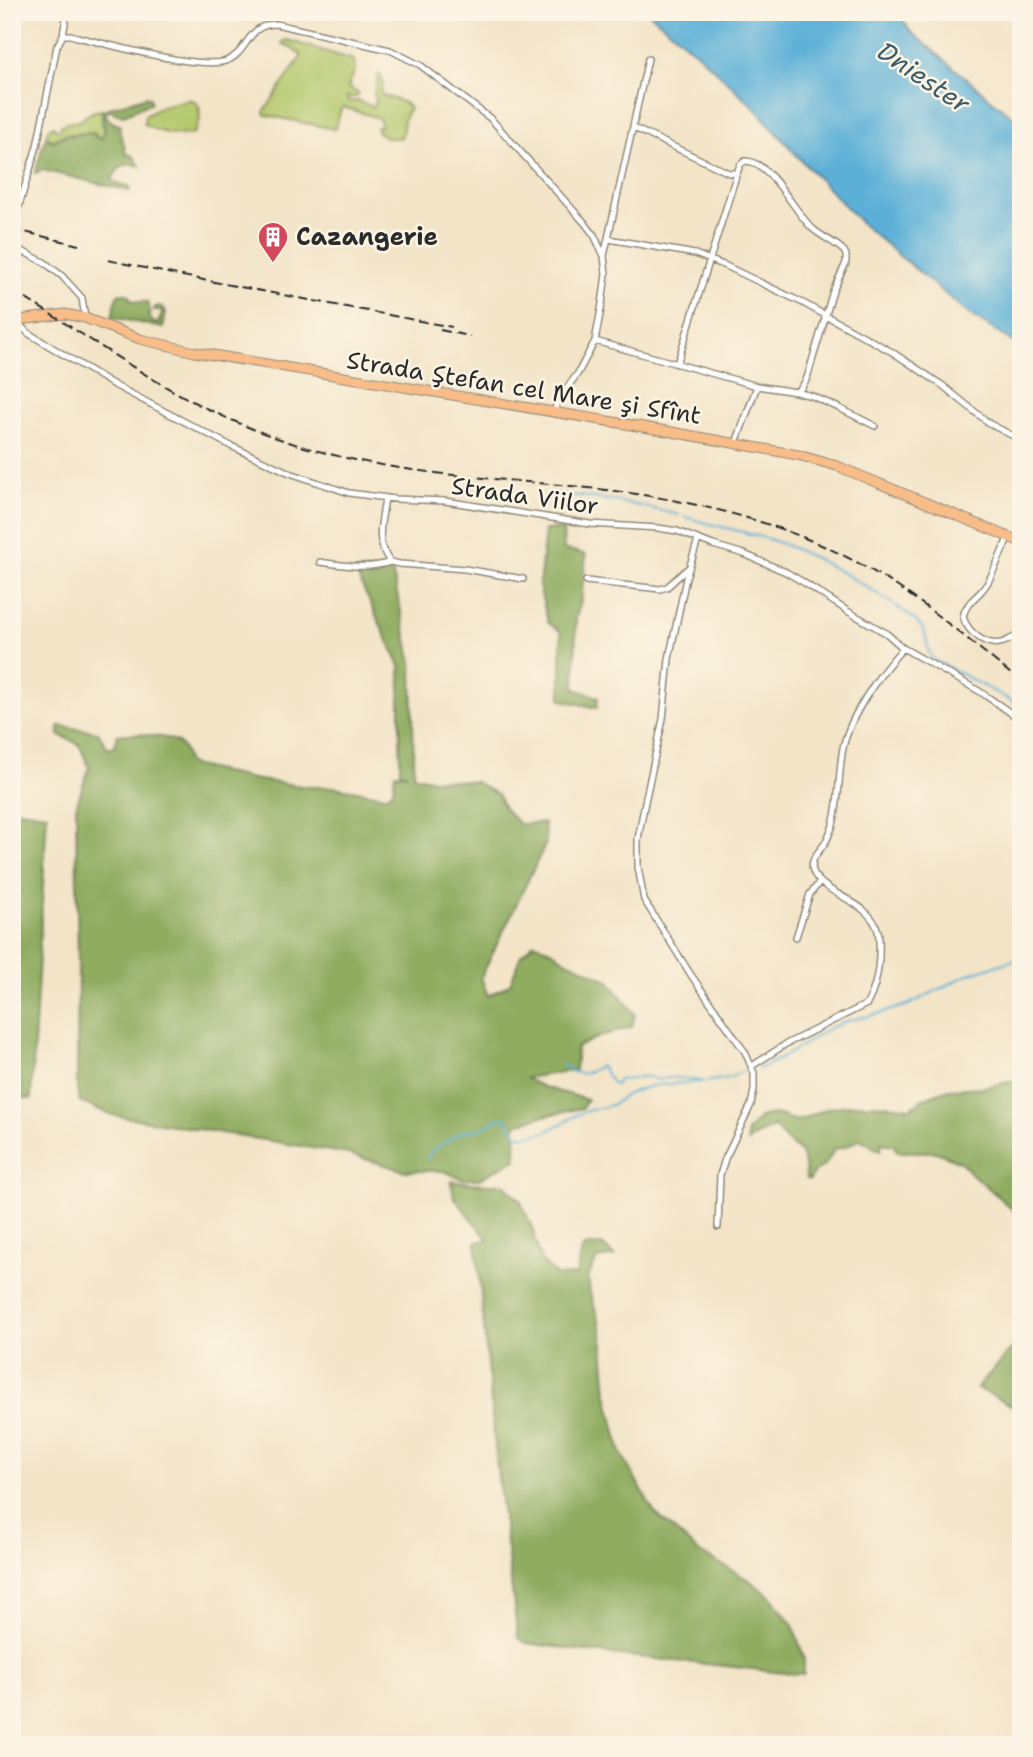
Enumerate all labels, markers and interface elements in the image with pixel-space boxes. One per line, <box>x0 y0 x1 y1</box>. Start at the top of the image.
water label: Dniester <box>871 33 978 121</box>
building icon: Cazangerie <box>256 220 290 264</box>
place label: Cazangerie <box>296 221 438 253</box>
street label: Strada Ştefan cel Mare şi Sfînt <box>345 344 703 432</box>
street label: Strada Viilor <box>449 470 601 522</box>

